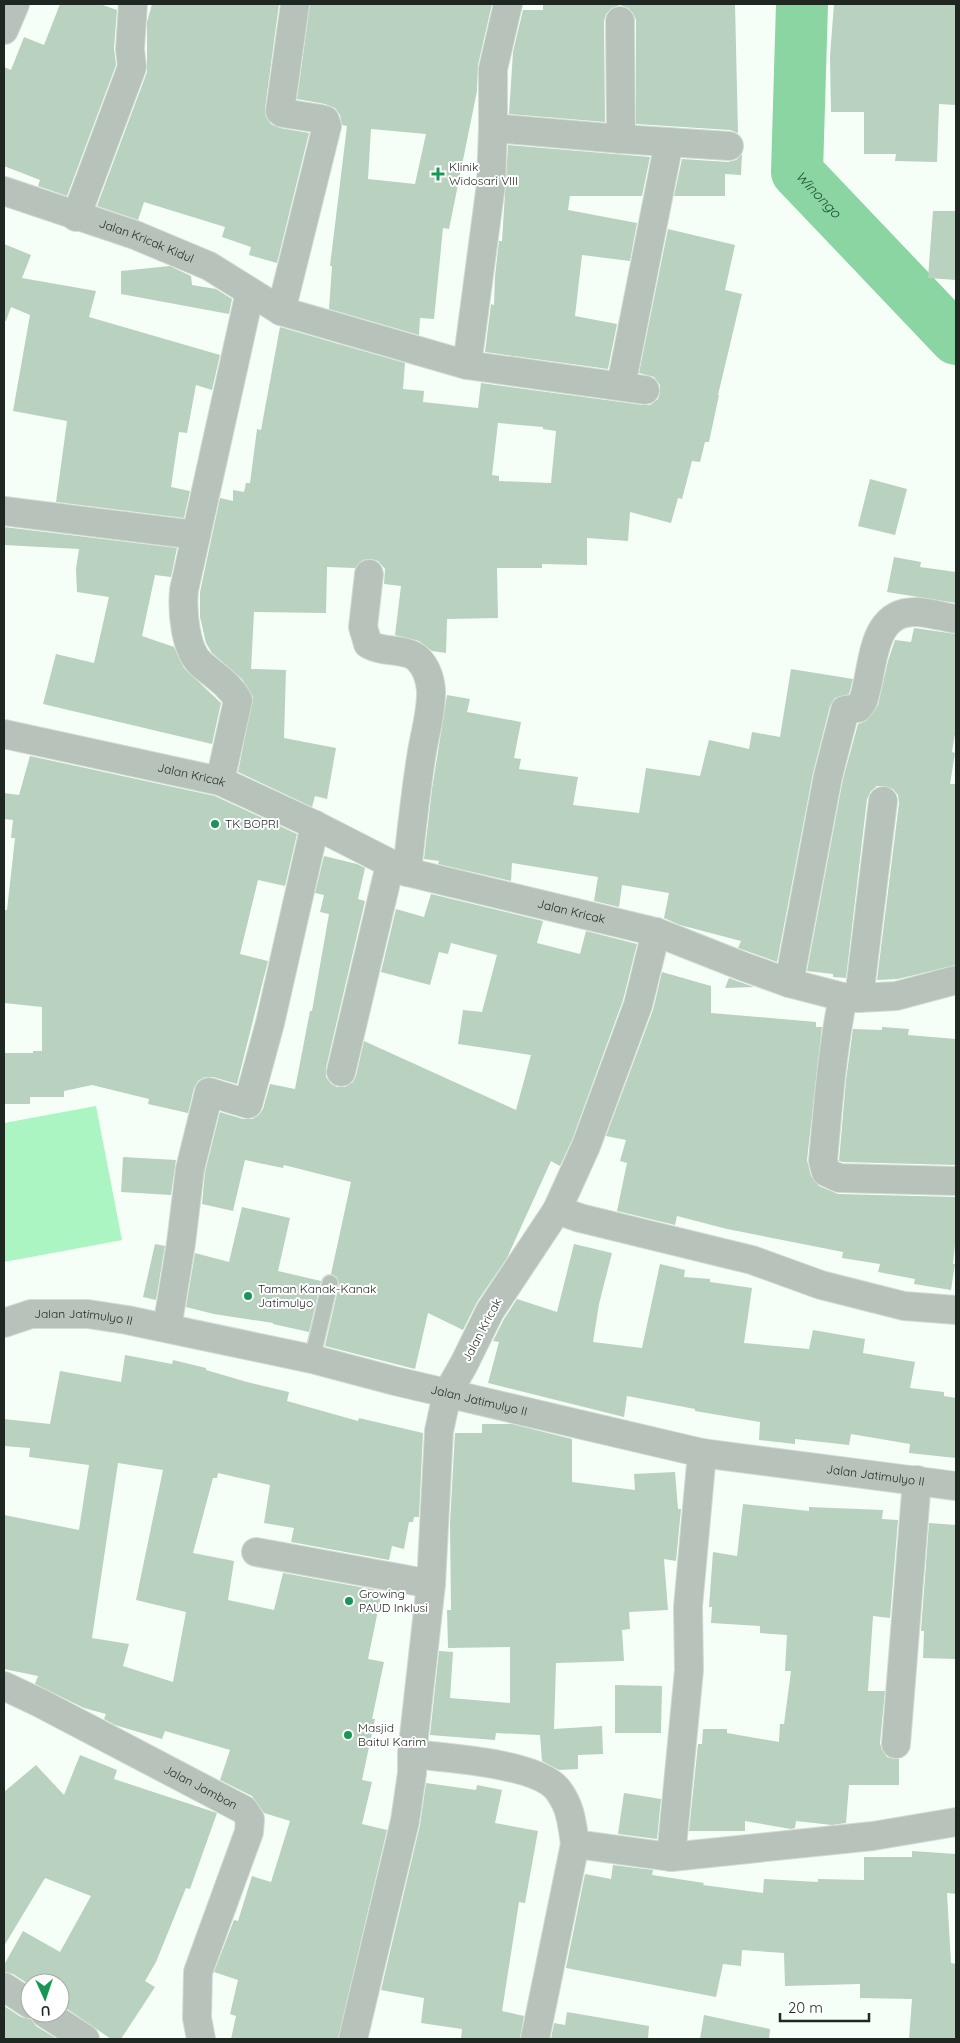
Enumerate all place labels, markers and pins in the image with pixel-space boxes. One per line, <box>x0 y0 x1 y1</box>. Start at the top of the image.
place label: Klinik Widosari VIII <box>449 159 518 188</box>
marker: Klinik Widosari VIII <box>431 167 445 181</box>
place label: TK BOPRI <box>225 816 279 831</box>
marker: TK BOPRI <box>209 818 221 830</box>
place label: Taman Kanak-Kanak Jatimulyo <box>258 1281 376 1310</box>
marker: Taman Kanak-Kanak Jatimulyo <box>242 1290 254 1302</box>
place label: Growing PAUD Inklusi <box>359 1586 428 1615</box>
marker: Growing PAUD Inklusi <box>343 1595 355 1607</box>
place label: Masjid Baitul Karim <box>358 1720 426 1749</box>
marker: Masjid Baitul Karim <box>342 1729 354 1741</box>

